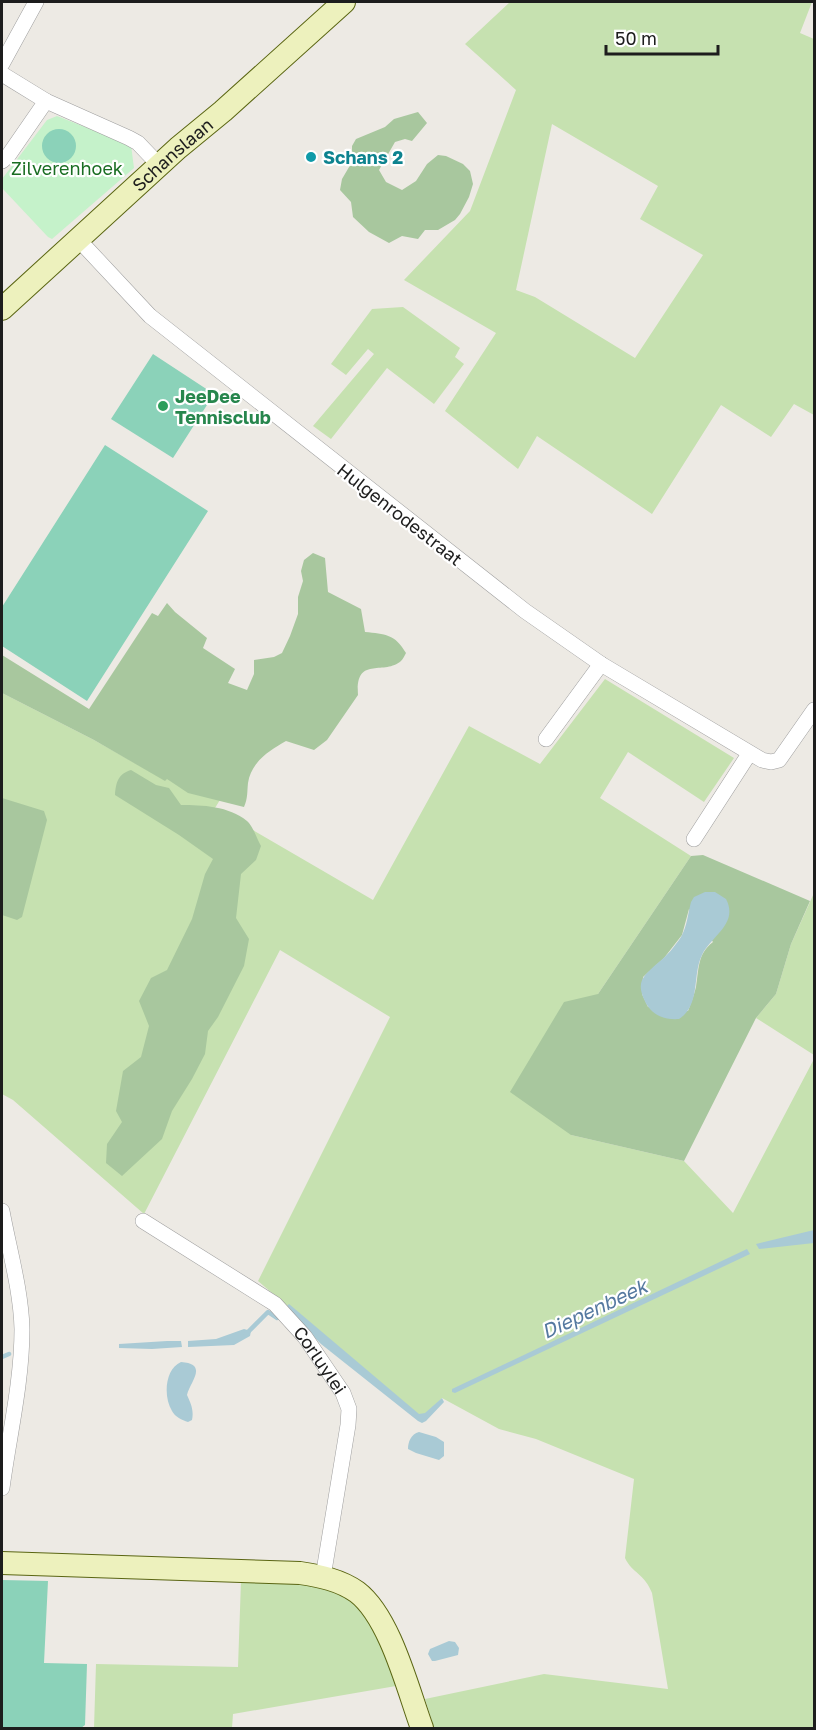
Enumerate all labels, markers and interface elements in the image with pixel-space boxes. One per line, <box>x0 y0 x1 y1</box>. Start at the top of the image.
scale bar <box>606 18 718 56</box>
text: 50 m <box>615 27 657 49</box>
street label: Schanslaan <box>127 113 217 196</box>
place label: Schans 2 <box>323 146 403 168</box>
marker: Schans 2 <box>304 150 318 164</box>
park label: Zilverenhoek <box>11 157 123 179</box>
place label: JeeDee Tennisclub <box>175 385 271 428</box>
marker: JeeDee Tennisclub <box>156 399 170 413</box>
street label: Hulgenrodestraat <box>333 458 467 570</box>
water label: Diepenbeek <box>537 1272 653 1343</box>
street label: Corluylei <box>289 1321 351 1398</box>

